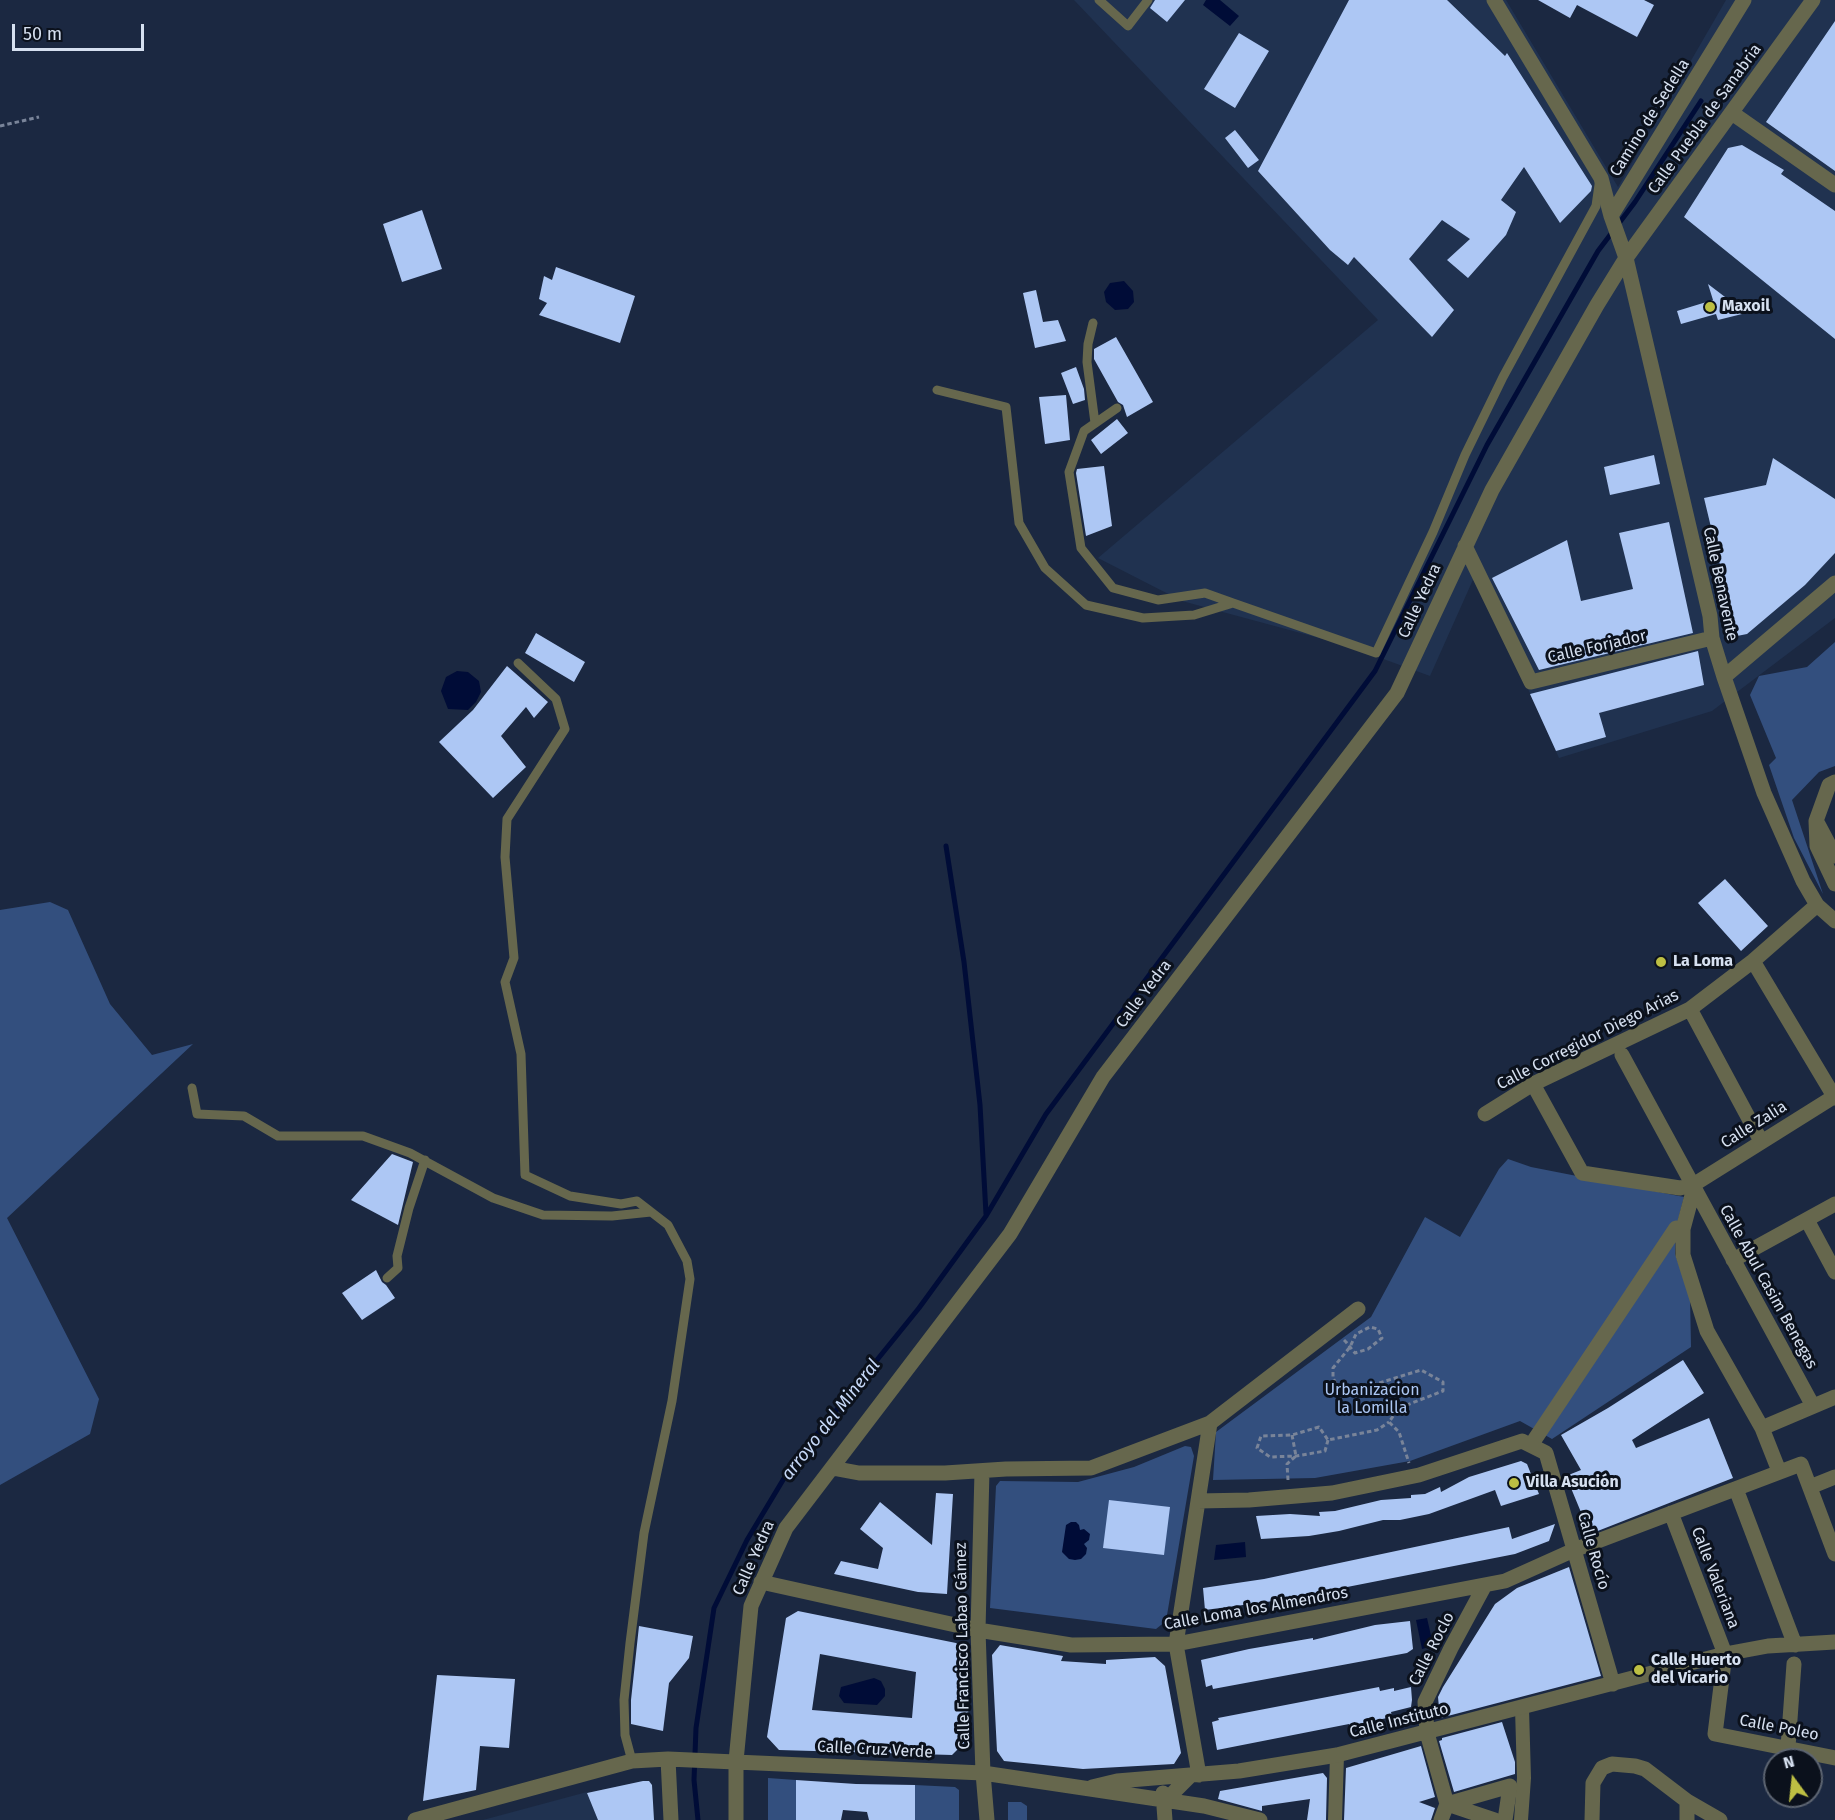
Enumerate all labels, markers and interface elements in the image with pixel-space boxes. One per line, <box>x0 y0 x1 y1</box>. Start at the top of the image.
scale bar <box>15 12 147 50</box>
text: 50 m <box>23 23 62 45</box>
street label: Calle Puebla de Sanabria <box>1644 40 1766 198</box>
street label: Camino de Sedella <box>1606 56 1694 180</box>
place label: Maxoil <box>1722 297 1770 317</box>
marker: Maxoil <box>1703 300 1717 314</box>
street label: Calle Benavente <box>1699 525 1741 643</box>
street label: Calle Yedra <box>1394 561 1446 641</box>
street label: Calle Forjador <box>1546 626 1648 668</box>
place label: La Loma <box>1673 952 1733 972</box>
marker: La Loma <box>1654 955 1668 969</box>
street label: Calle Yedra <box>1112 956 1176 1032</box>
street label: Calle Corregidor Diego Arias <box>1494 986 1682 1094</box>
street label: Calle Zalia <box>1717 1097 1791 1153</box>
street label: Calle Abul Casim Benegas <box>1715 1202 1821 1372</box>
water label: arroyo del Mineral <box>777 1355 885 1485</box>
park label: Urbanizacion la Lomilla <box>1324 1381 1420 1419</box>
place label: Villa Asución <box>1526 1473 1619 1493</box>
marker: Villa Asución <box>1507 1476 1521 1490</box>
street label: Calle Rocío <box>1573 1510 1613 1592</box>
street label: Calle Yedra <box>729 1518 779 1598</box>
street label: Calle Valeriana <box>1687 1525 1743 1631</box>
street label: Calle Francisco Labao Gámez <box>952 1542 974 1750</box>
street label: Calle Loma los Almendros <box>1162 1583 1350 1635</box>
street label: Calle Roclo <box>1405 1609 1459 1689</box>
place label: Calle Huerto del Vicario <box>1651 1651 1741 1689</box>
marker: Calle Huerto del Vicario <box>1632 1663 1646 1677</box>
street label: Calle Instituto <box>1347 1699 1451 1743</box>
street label: Calle Poleo <box>1738 1711 1820 1745</box>
street label: Calle Cruz Verde <box>816 1737 934 1763</box>
north arrow <box>1763 1748 1823 1808</box>
text: N <box>1781 1752 1796 1773</box>

